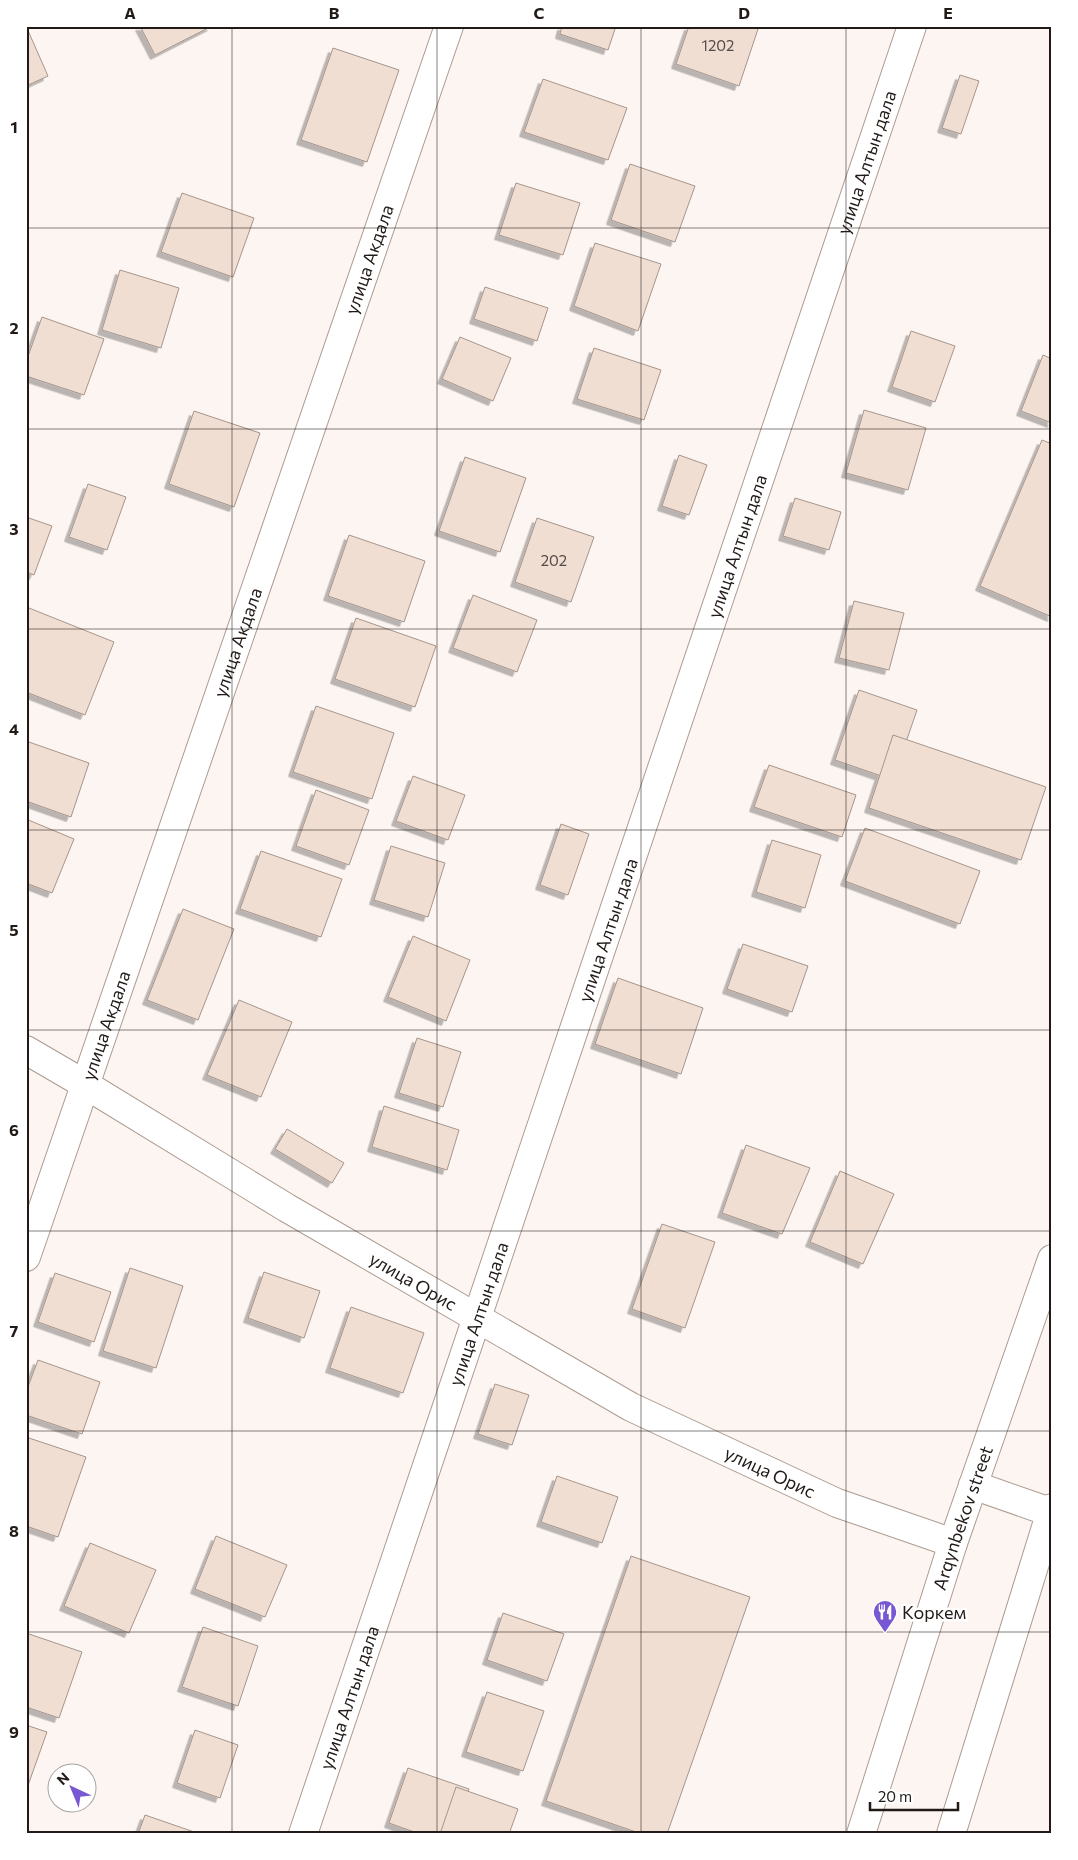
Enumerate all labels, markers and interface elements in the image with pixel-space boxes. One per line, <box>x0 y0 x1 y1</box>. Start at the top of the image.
text: A <box>124 3 136 22</box>
text: B <box>329 3 340 22</box>
text: C <box>534 3 545 22</box>
text: D <box>738 3 750 22</box>
text: E <box>943 3 953 22</box>
house number: 1202 <box>702 36 734 54</box>
street label: улица Алтын дала <box>832 87 901 237</box>
text: 1 <box>10 117 18 136</box>
street label: улица Акдала <box>340 202 398 317</box>
text: 2 <box>9 318 19 337</box>
street label: улица Алтын дала <box>702 471 771 621</box>
text: 3 <box>9 519 19 538</box>
house number: 202 <box>541 551 567 569</box>
street label: улица Акдала <box>208 585 266 700</box>
text: 4 <box>9 719 19 738</box>
street label: улица Алтын дала <box>573 855 642 1005</box>
text: 5 <box>9 920 19 939</box>
street label: улица Акдала <box>77 968 135 1083</box>
text: 6 <box>9 1120 19 1139</box>
street label: улица Алтын дала <box>444 1239 513 1389</box>
street label: улица Орис <box>366 1247 461 1315</box>
text: 7 <box>10 1321 19 1340</box>
street label: улица Орис <box>721 1441 819 1502</box>
street label: Arqynbekov street <box>928 1443 997 1593</box>
text: 8 <box>9 1521 19 1540</box>
restaurant icon: Коркем <box>872 1599 898 1633</box>
place label: Коркем <box>902 1601 966 1623</box>
street label: улица Алтын дала <box>315 1623 383 1772</box>
text: 9 <box>9 1722 19 1741</box>
north arrow <box>48 1762 98 1812</box>
text: N <box>53 1769 72 1788</box>
scale bar <box>870 1780 958 1812</box>
text: 20 m <box>878 1787 912 1805</box>

